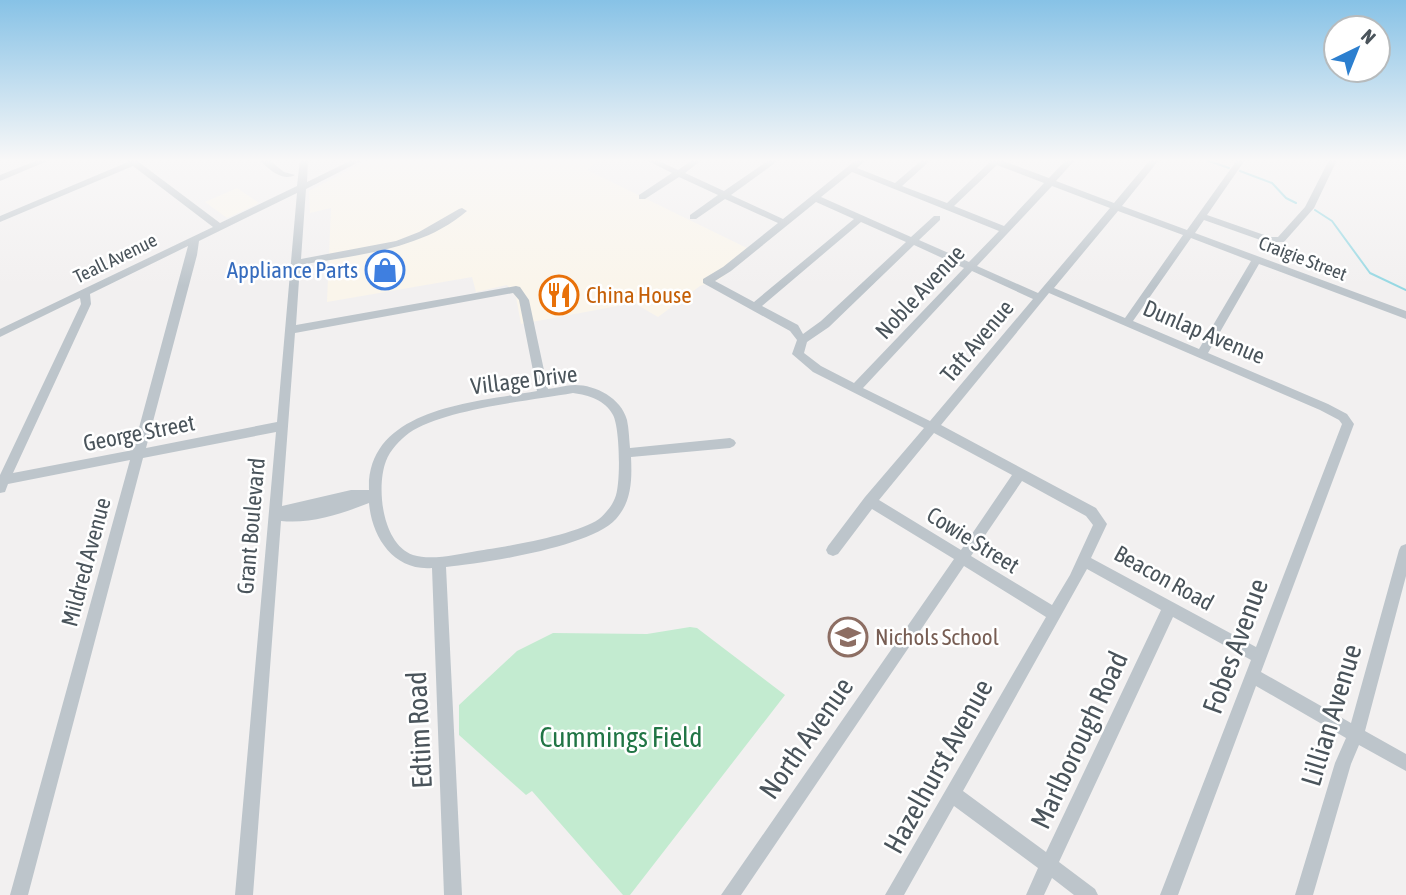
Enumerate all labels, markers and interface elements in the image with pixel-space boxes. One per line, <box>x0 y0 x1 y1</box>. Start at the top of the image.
north arrow <box>1322 14 1392 84</box>
text: N <box>1357 25 1380 48</box>
street label: Teall Avenue <box>70 228 160 288</box>
street label: Craigie Street <box>1256 231 1350 285</box>
street label: Noble Avenue <box>870 240 970 344</box>
shop icon: Appliance Parts <box>364 249 406 291</box>
place label: Appliance Parts <box>227 257 358 283</box>
restaurant icon: China House <box>538 274 580 316</box>
place label: China House <box>586 282 692 308</box>
street label: Taft Avenue <box>935 295 1019 387</box>
street label: Dunlap Avenue <box>1139 295 1269 369</box>
street label: Village Drive <box>469 361 579 399</box>
street label: George Street <box>81 409 197 457</box>
street label: Grant Boulevard <box>232 457 270 595</box>
street label: Mildred Avenue <box>56 495 116 629</box>
street label: Cowie Street <box>922 501 1024 579</box>
street label: Beacon Road <box>1110 540 1218 616</box>
street label: Fobes Avenue <box>1196 574 1274 718</box>
school or university icon: Nichols School <box>827 616 869 658</box>
place label: Nichols School <box>875 624 999 650</box>
street label: Lillian Avenue <box>1294 640 1368 790</box>
street label: Marlborough Road <box>1024 646 1134 834</box>
street label: Edtim Road <box>400 671 438 789</box>
street label: North Avenue <box>753 671 859 805</box>
street label: Hazelhurst Avenue <box>877 673 999 859</box>
park label: Cummings Field <box>539 721 703 753</box>

